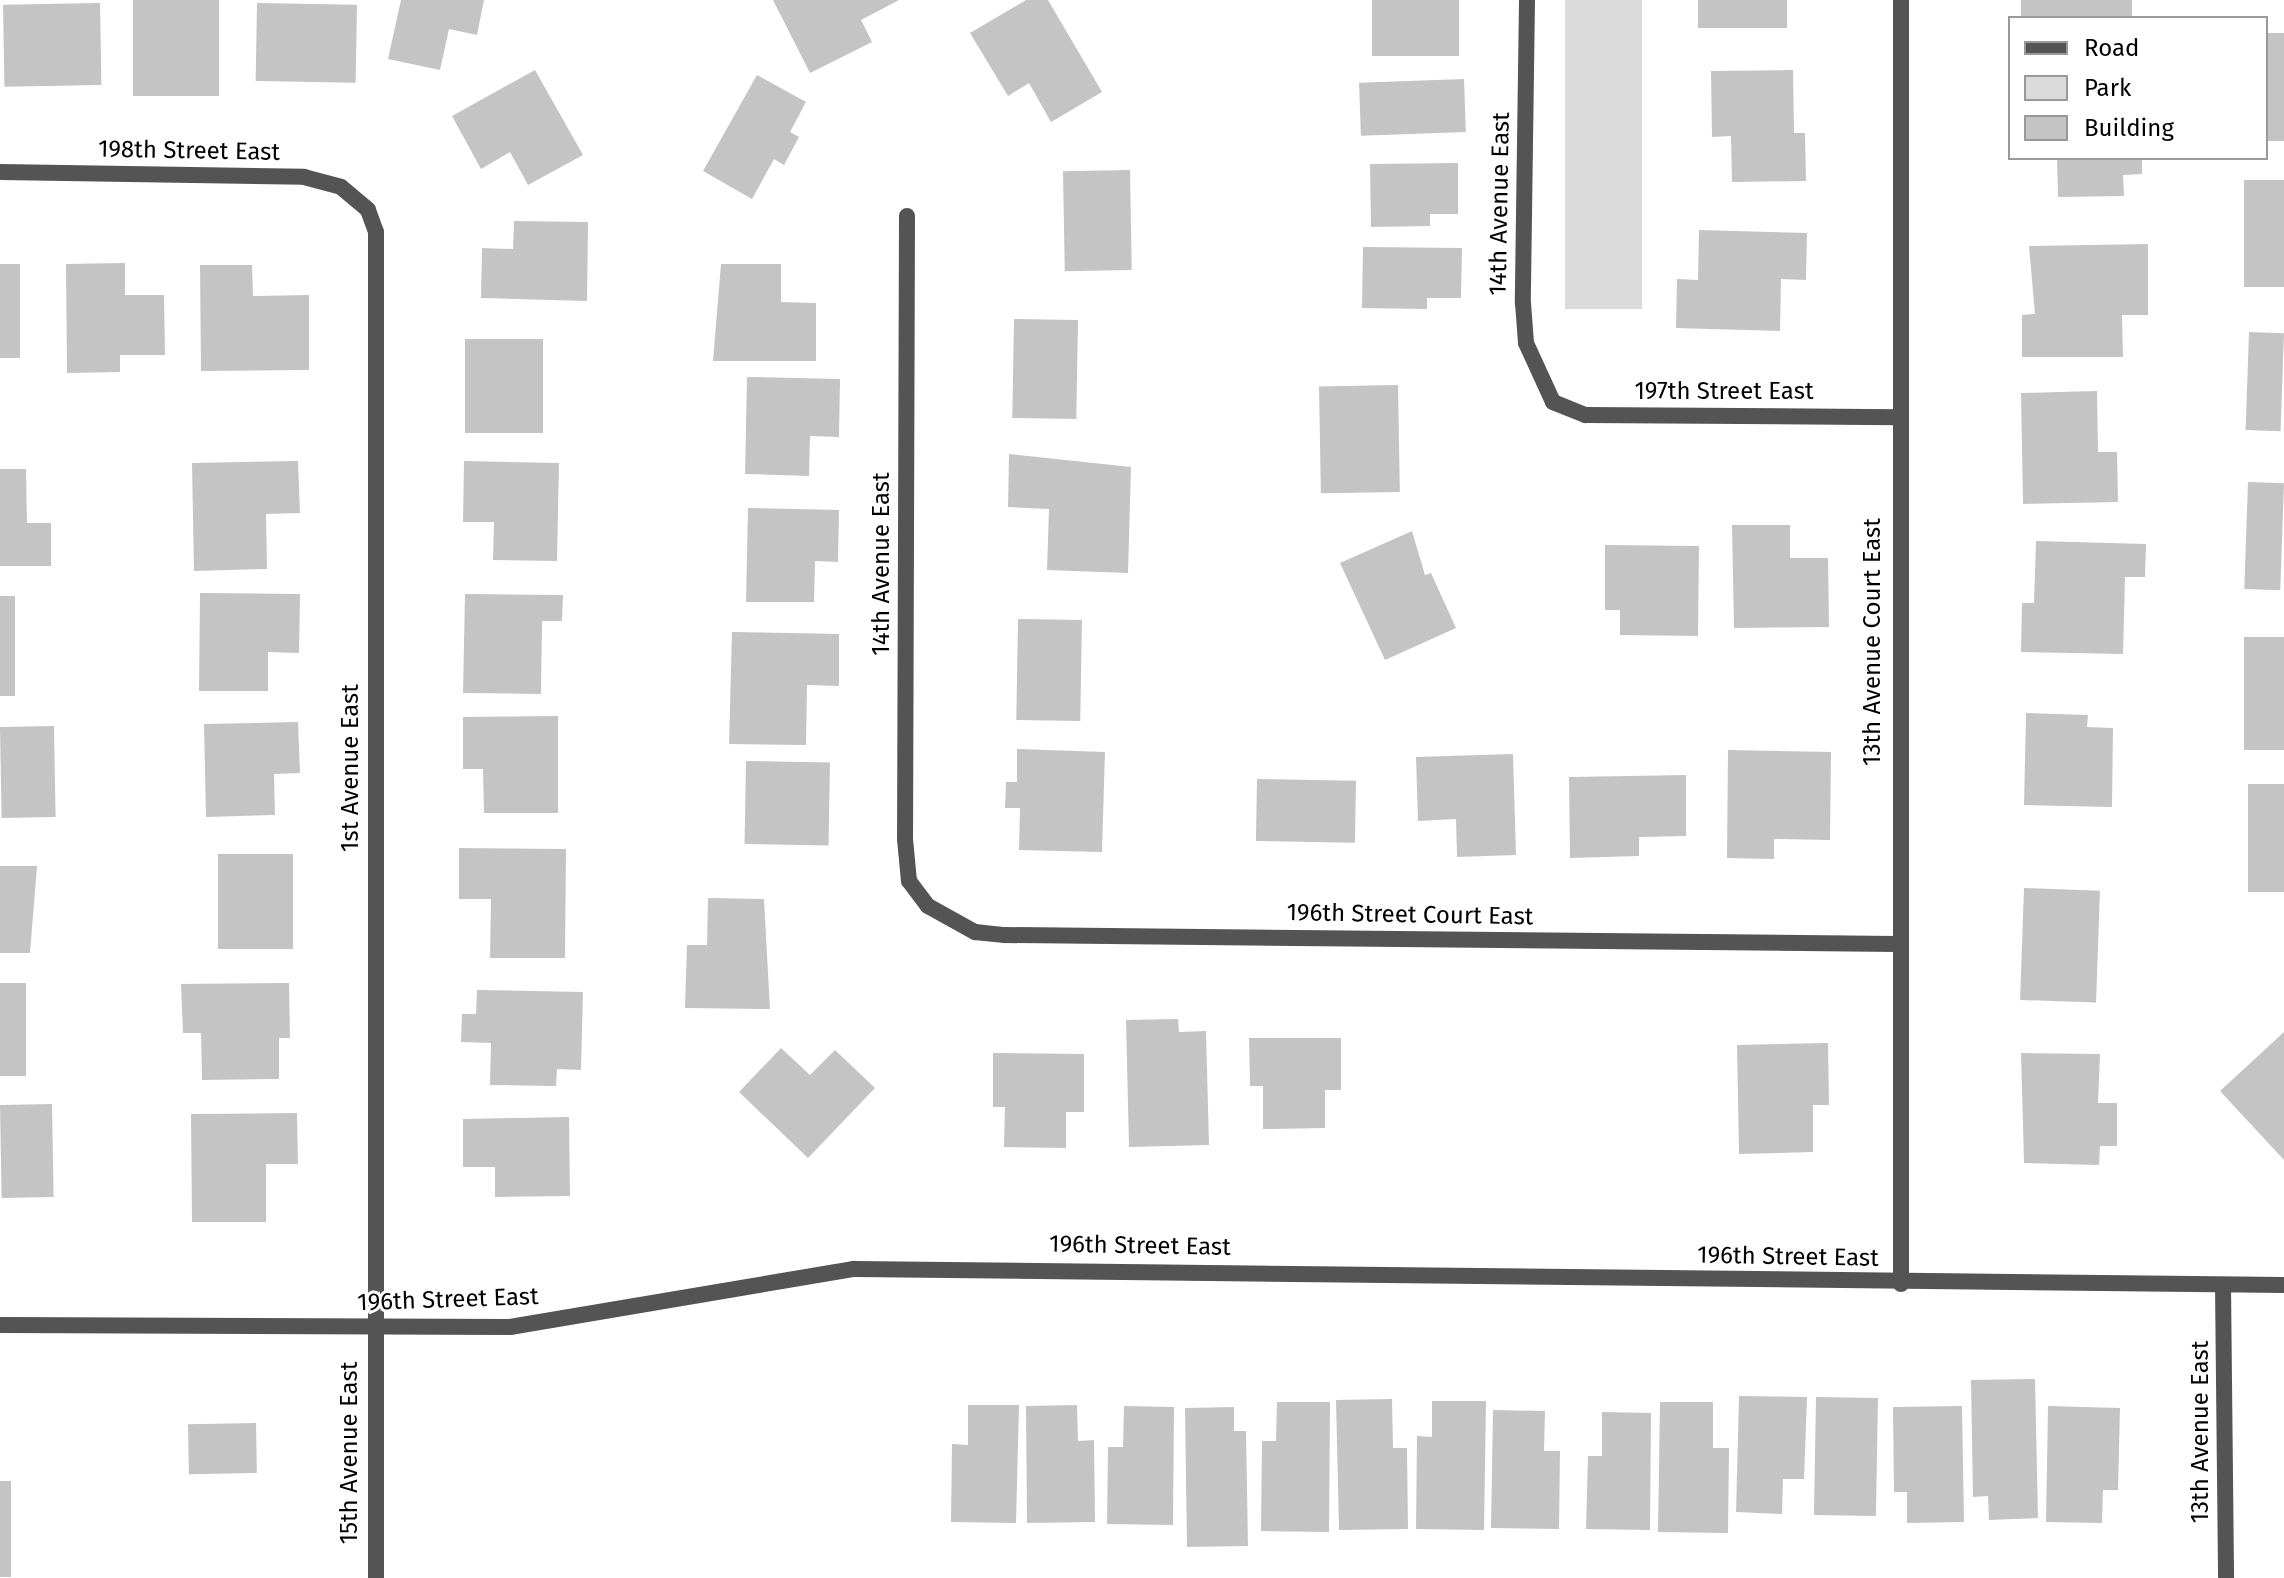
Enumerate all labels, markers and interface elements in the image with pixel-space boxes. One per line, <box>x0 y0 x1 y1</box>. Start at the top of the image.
legend <box>2008 16 2268 160</box>
text: Road <box>2084 34 2139 62</box>
text: Park <box>2084 74 2131 102</box>
street label: 14th Avenue East <box>1484 112 1516 296</box>
text: Building <box>2084 114 2174 142</box>
street label: 198th Street East <box>98 135 280 167</box>
street label: 197th Street East <box>1634 378 1814 406</box>
street label: 14th Avenue East <box>868 472 896 656</box>
street label: 13th Avenue Court East <box>1859 518 1887 766</box>
street label: 1st Avenue East <box>337 684 365 852</box>
street label: 196th Street Court East <box>1286 898 1534 932</box>
street label: 196th Street East <box>1049 1230 1231 1262</box>
street label: 196th Street East <box>1697 1241 1879 1273</box>
street label: 196th Street East <box>357 1282 539 1318</box>
street label: 13th Avenue East <box>2187 1341 2215 1523</box>
street label: 15th Avenue East <box>336 1362 364 1544</box>

